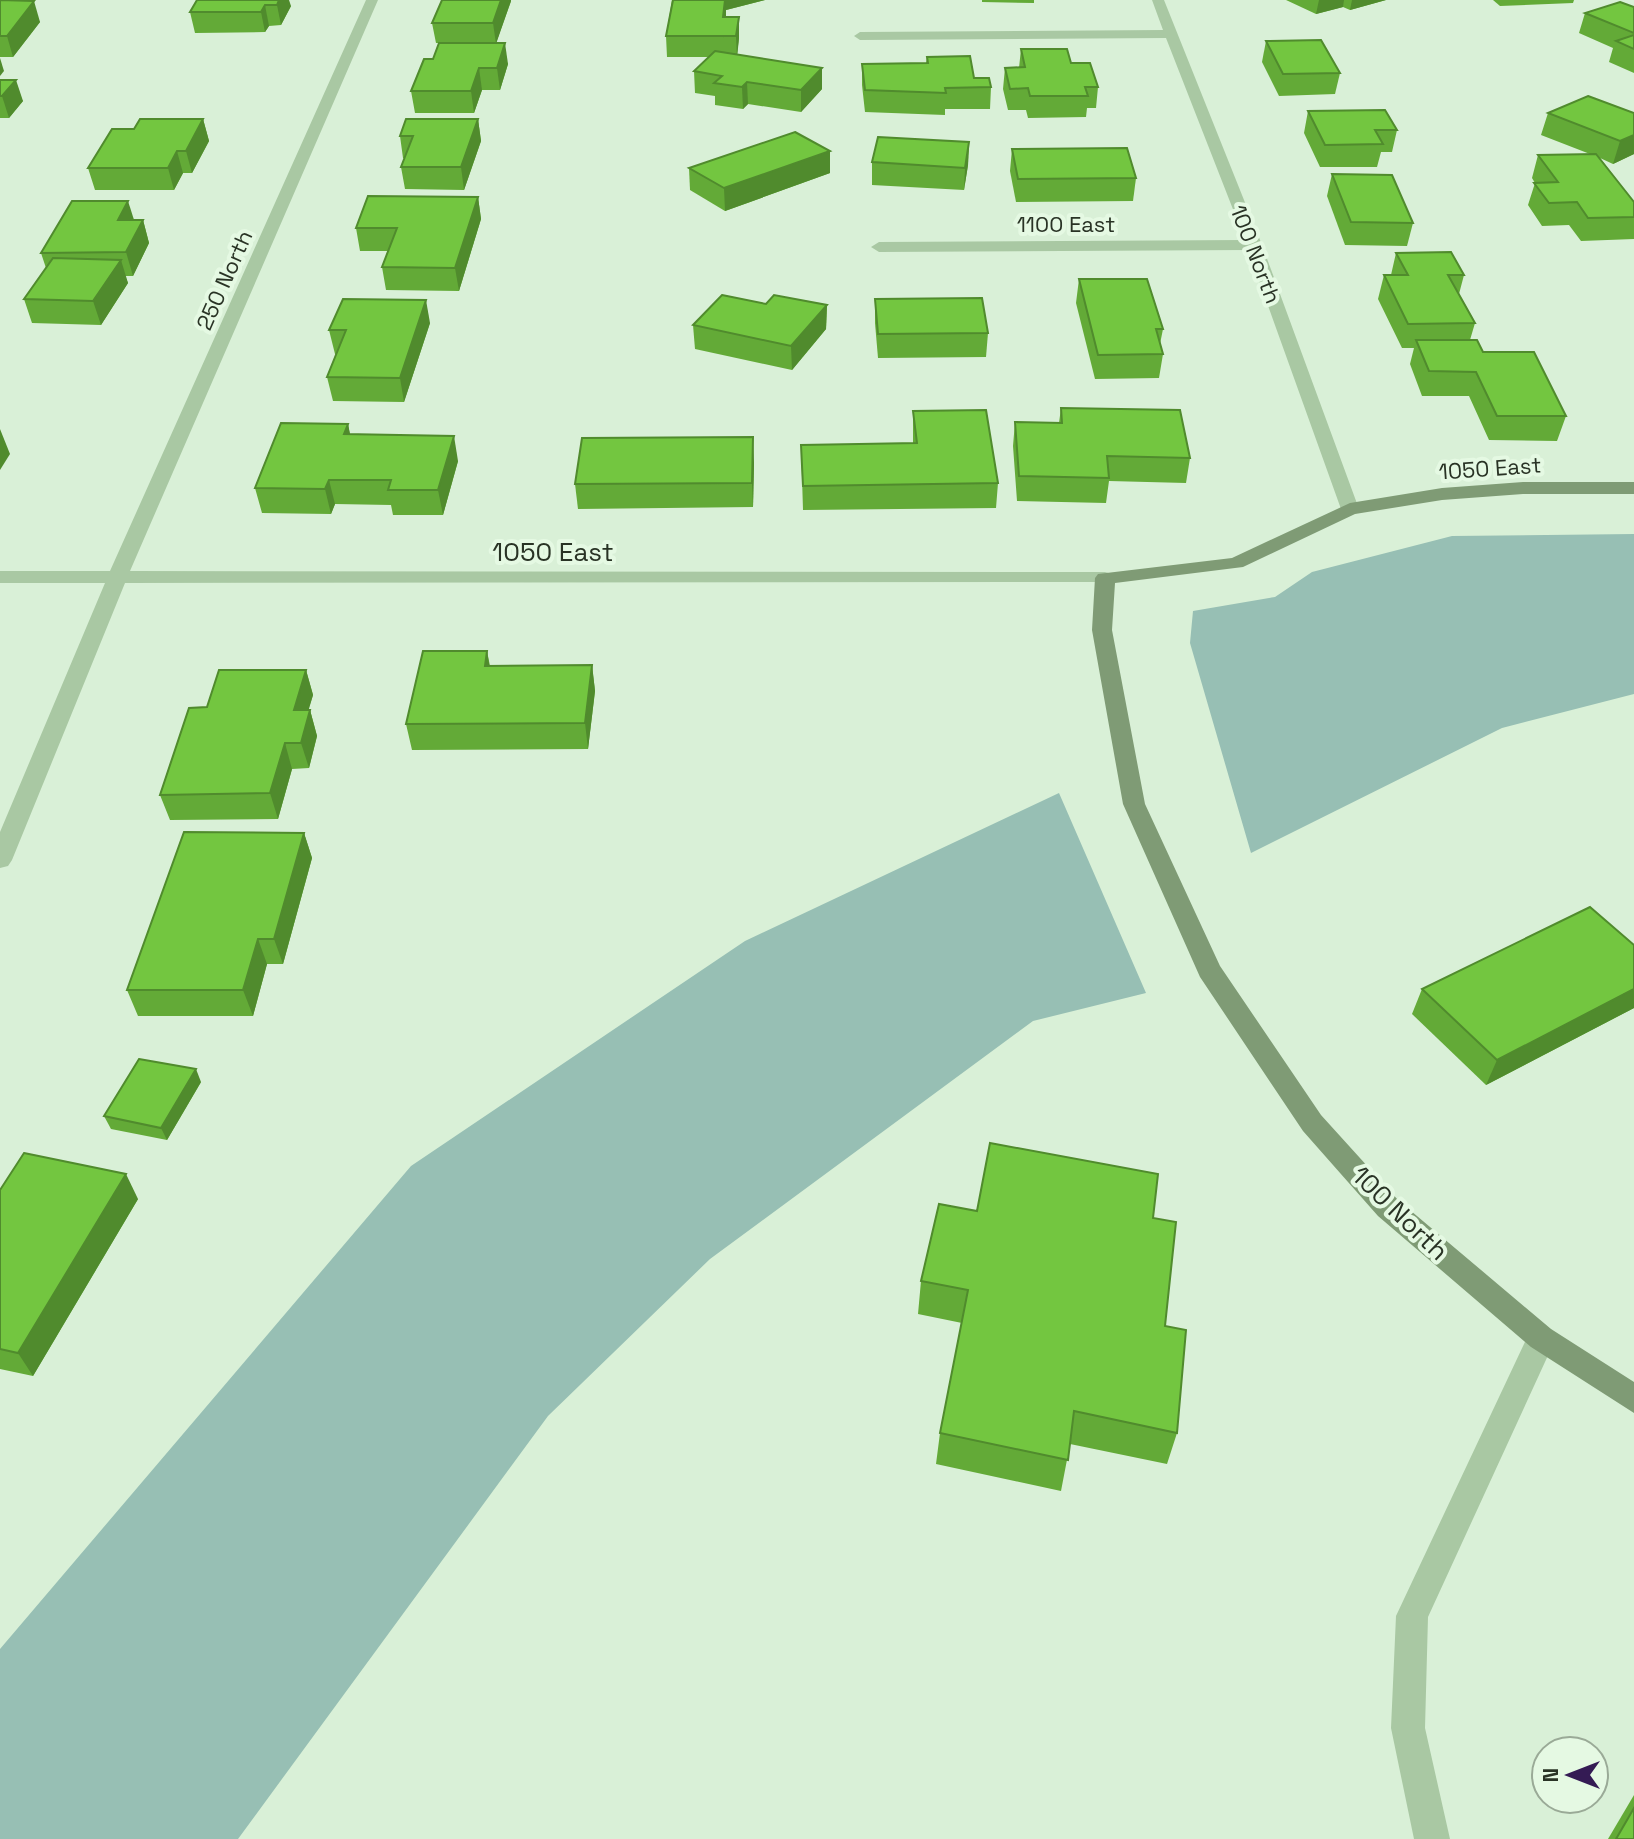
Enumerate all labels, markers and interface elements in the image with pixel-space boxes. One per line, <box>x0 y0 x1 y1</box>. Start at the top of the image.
street label: 100 North <box>1224 201 1288 307</box>
street label: 1100 East <box>1017 210 1115 238</box>
street label: 250 North <box>190 226 258 334</box>
street label: 1050 East <box>1438 450 1542 486</box>
street label: 1050 East <box>492 535 614 569</box>
street label: 100 North <box>1344 1158 1456 1268</box>
north arrow <box>1530 1735 1610 1815</box>
text: N <box>1536 1768 1564 1782</box>

